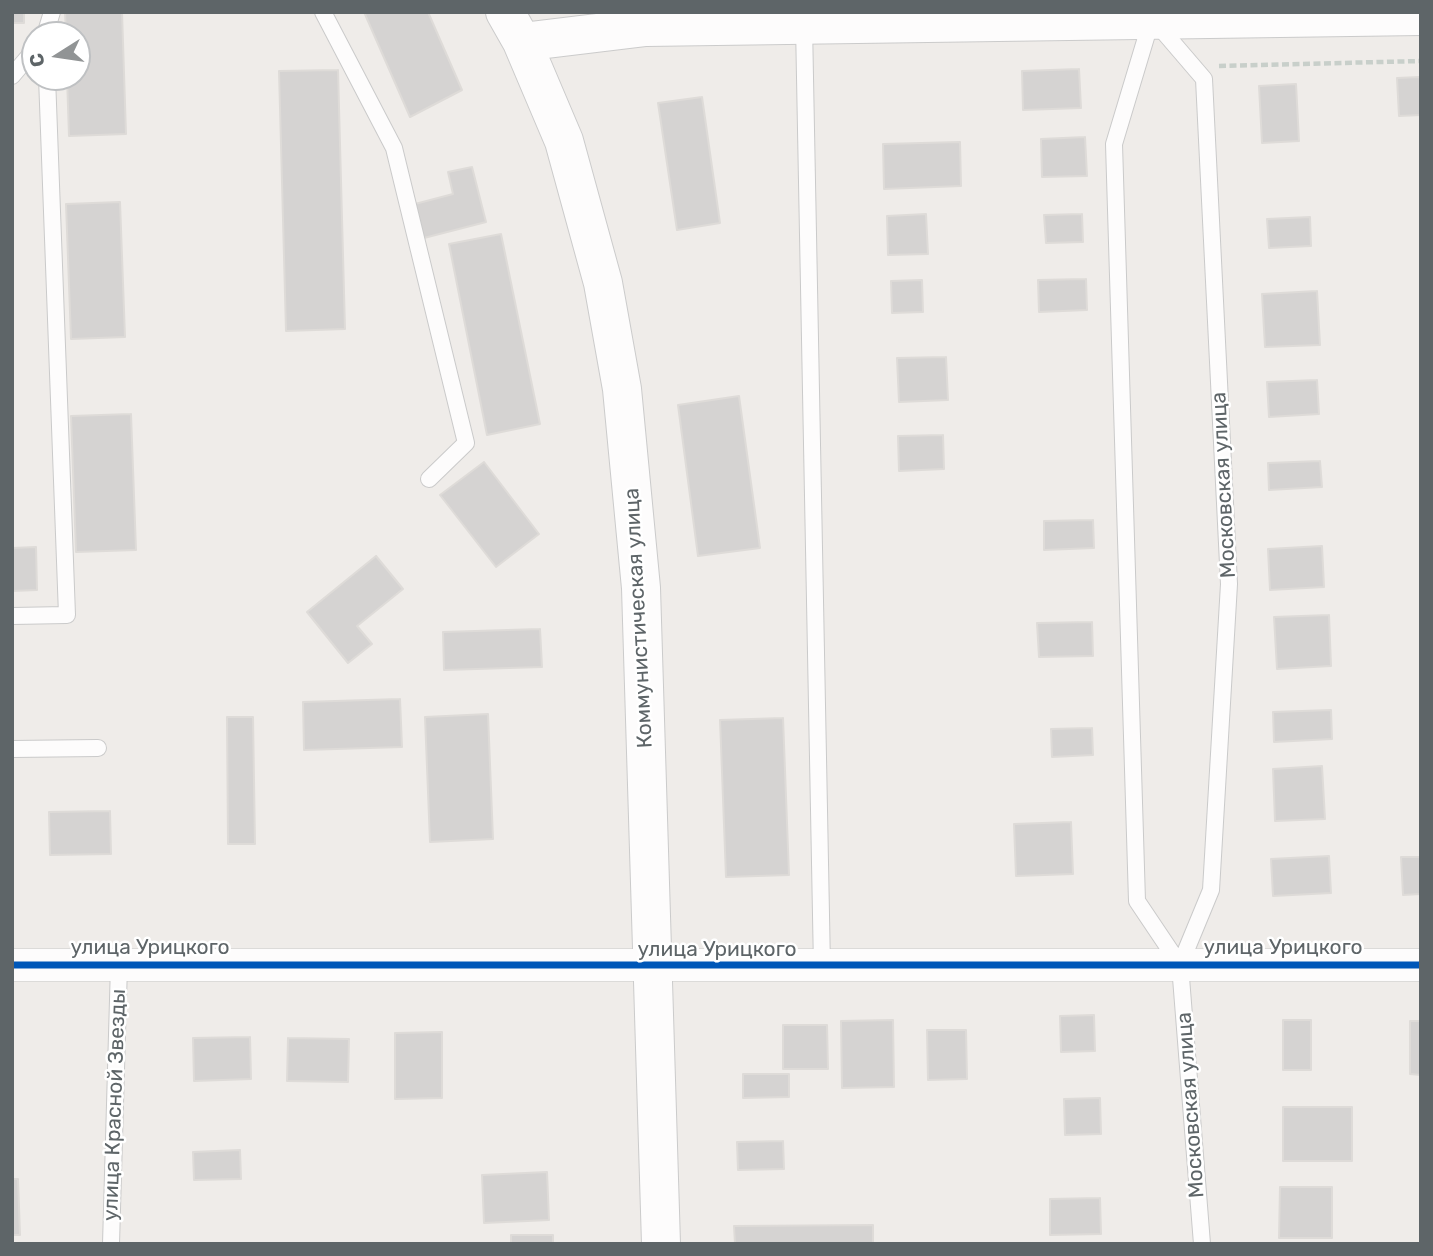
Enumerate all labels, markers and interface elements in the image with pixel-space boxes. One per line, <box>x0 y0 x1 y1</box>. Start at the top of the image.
north arrow <box>21 21 91 91</box>
text: С <box>24 51 50 69</box>
street label: Московская улица <box>1207 391 1241 579</box>
street label: Коммунистическая улица <box>620 487 658 749</box>
street label: улица Урицкого <box>70 935 230 961</box>
street label: улица Урицкого <box>1203 935 1363 961</box>
street label: улица Урицкого <box>637 937 797 963</box>
street label: улица Красной Звезды <box>98 988 132 1222</box>
street label: Московская улица <box>1172 1011 1210 1199</box>

